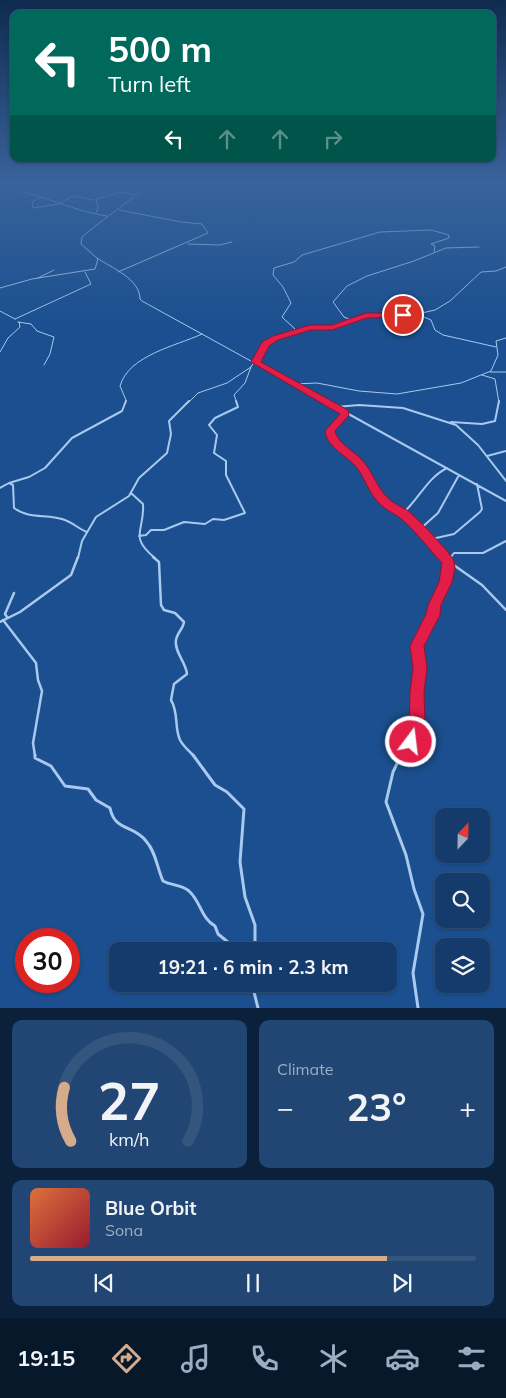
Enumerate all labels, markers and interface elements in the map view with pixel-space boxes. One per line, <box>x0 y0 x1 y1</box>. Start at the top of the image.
text: 500 m <box>108 27 212 71</box>
icon: left <box>25 30 90 95</box>
text: Turn left <box>108 70 191 98</box>
icon: left <box>160 125 188 153</box>
icon: ahead <box>213 125 241 153</box>
icon: ahead <box>266 125 294 153</box>
icon: right <box>319 125 347 153</box>
pin <box>382 294 424 336</box>
icon: arrive <box>389 301 417 329</box>
position arrow <box>384 715 436 767</box>
north arrow <box>435 808 490 862</box>
map controls <box>435 808 490 993</box>
button: search <box>435 873 490 928</box>
speed limit sign: 30 <box>15 928 80 993</box>
button: layers <box>435 938 490 993</box>
text: 19:21 · 6 min · 2.3 km <box>157 955 349 979</box>
text: Climate <box>277 1059 333 1079</box>
text: 27 <box>98 1068 161 1133</box>
text: 23° <box>346 1083 407 1131</box>
text: − <box>277 1090 294 1125</box>
text: + <box>459 1090 476 1125</box>
text: km/h <box>109 1128 150 1150</box>
text: Blue Orbit <box>105 1196 196 1220</box>
text: Sona <box>105 1220 143 1240</box>
icon: previous <box>90 1269 118 1297</box>
icon: pause <box>239 1269 267 1297</box>
icon: next <box>388 1269 416 1297</box>
icon: directions <box>109 1341 144 1376</box>
icon: music <box>178 1341 213 1376</box>
icon: phone <box>247 1341 282 1376</box>
icon: climate <box>316 1341 351 1376</box>
icon: car <box>385 1341 420 1376</box>
icon: filters <box>454 1341 489 1376</box>
text: 19:15 <box>17 1344 75 1372</box>

